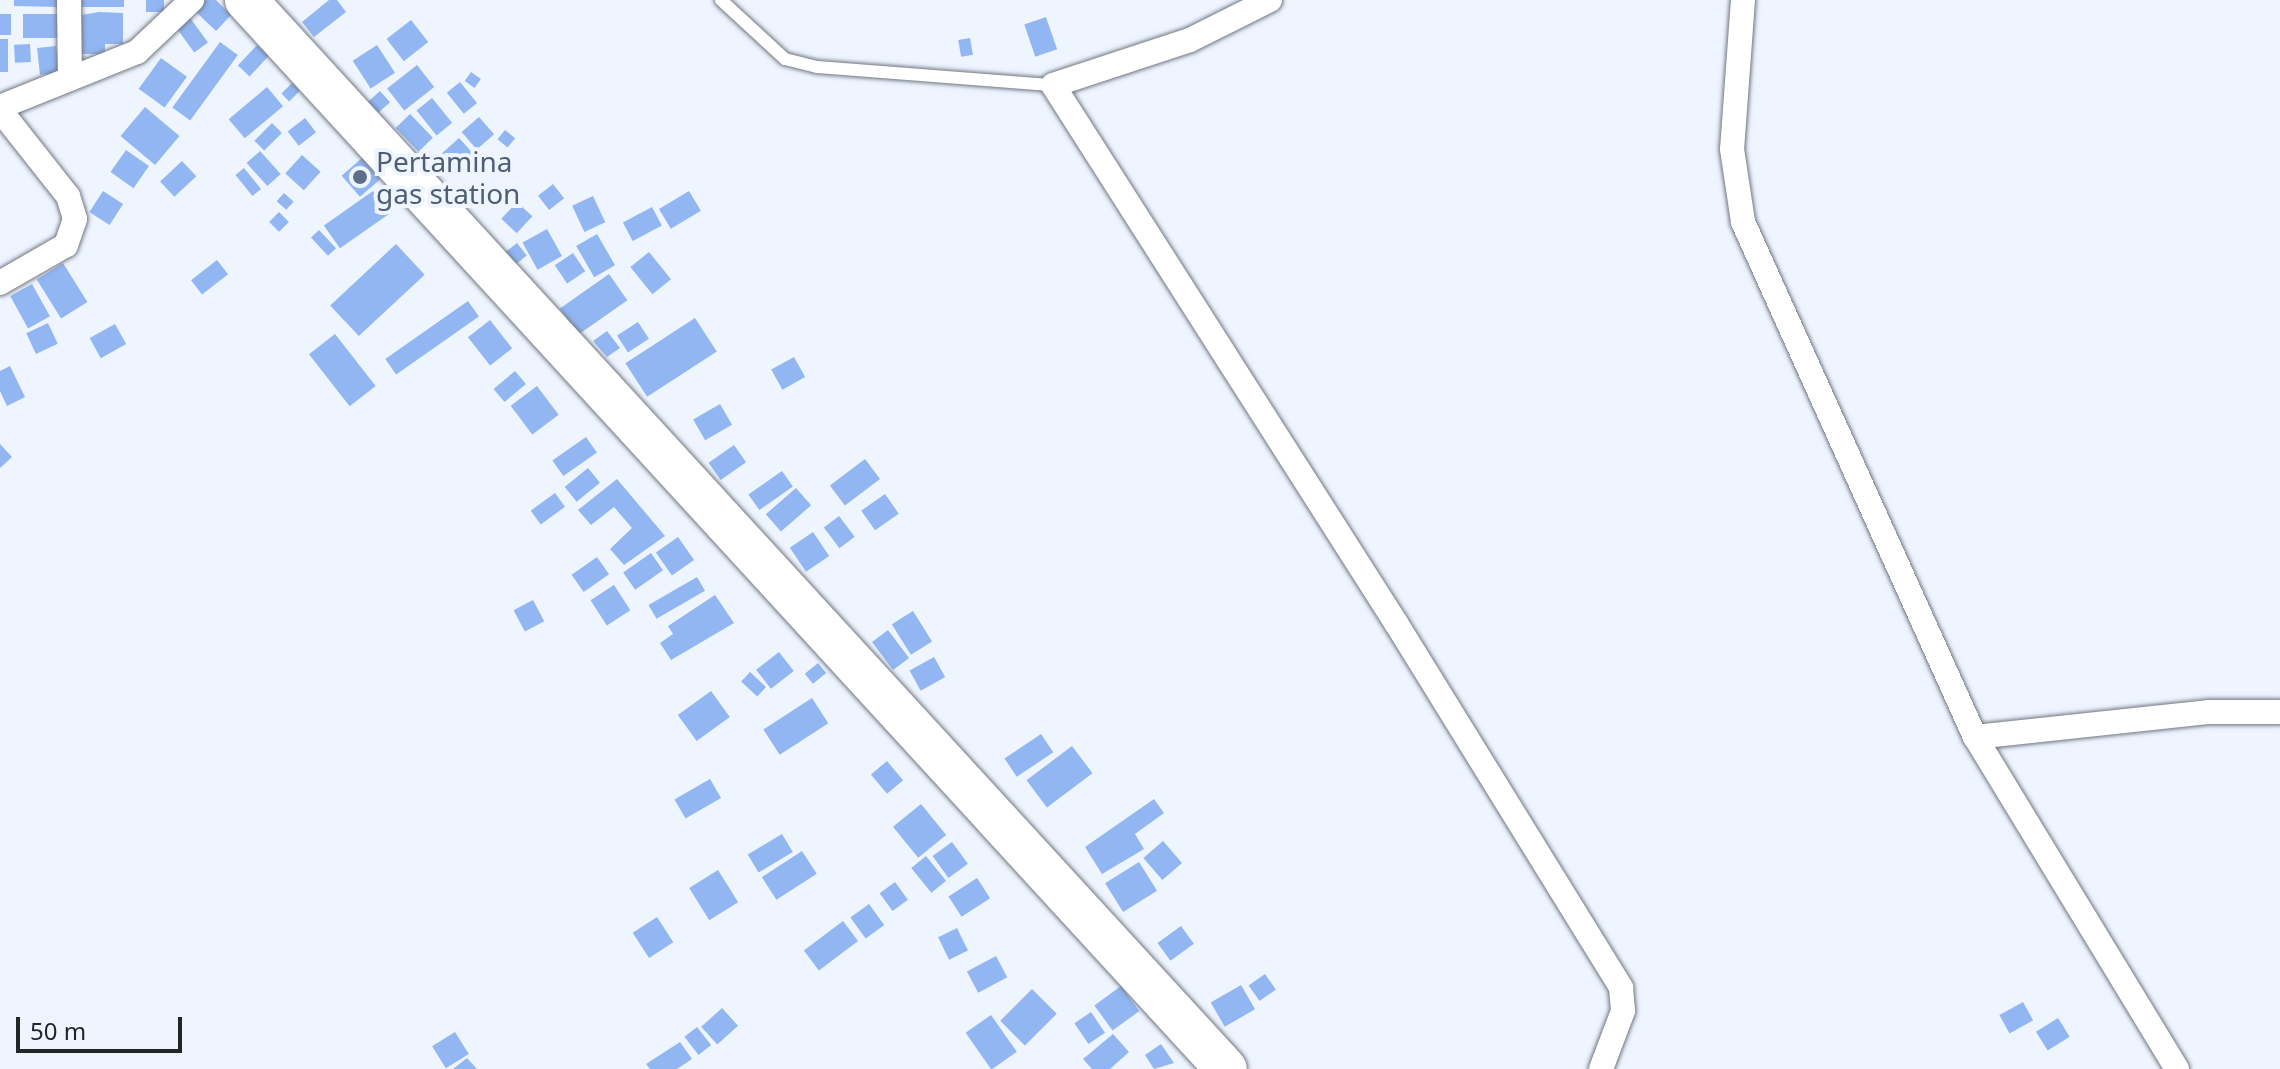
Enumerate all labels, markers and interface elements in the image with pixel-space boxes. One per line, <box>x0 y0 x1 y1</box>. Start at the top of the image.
place label: Pertamina gas station <box>376 144 520 210</box>
marker: Pertamina gas station <box>351 168 369 186</box>
scale bar <box>20 1001 186 1051</box>
text: 50 m <box>30 1014 86 1047</box>

